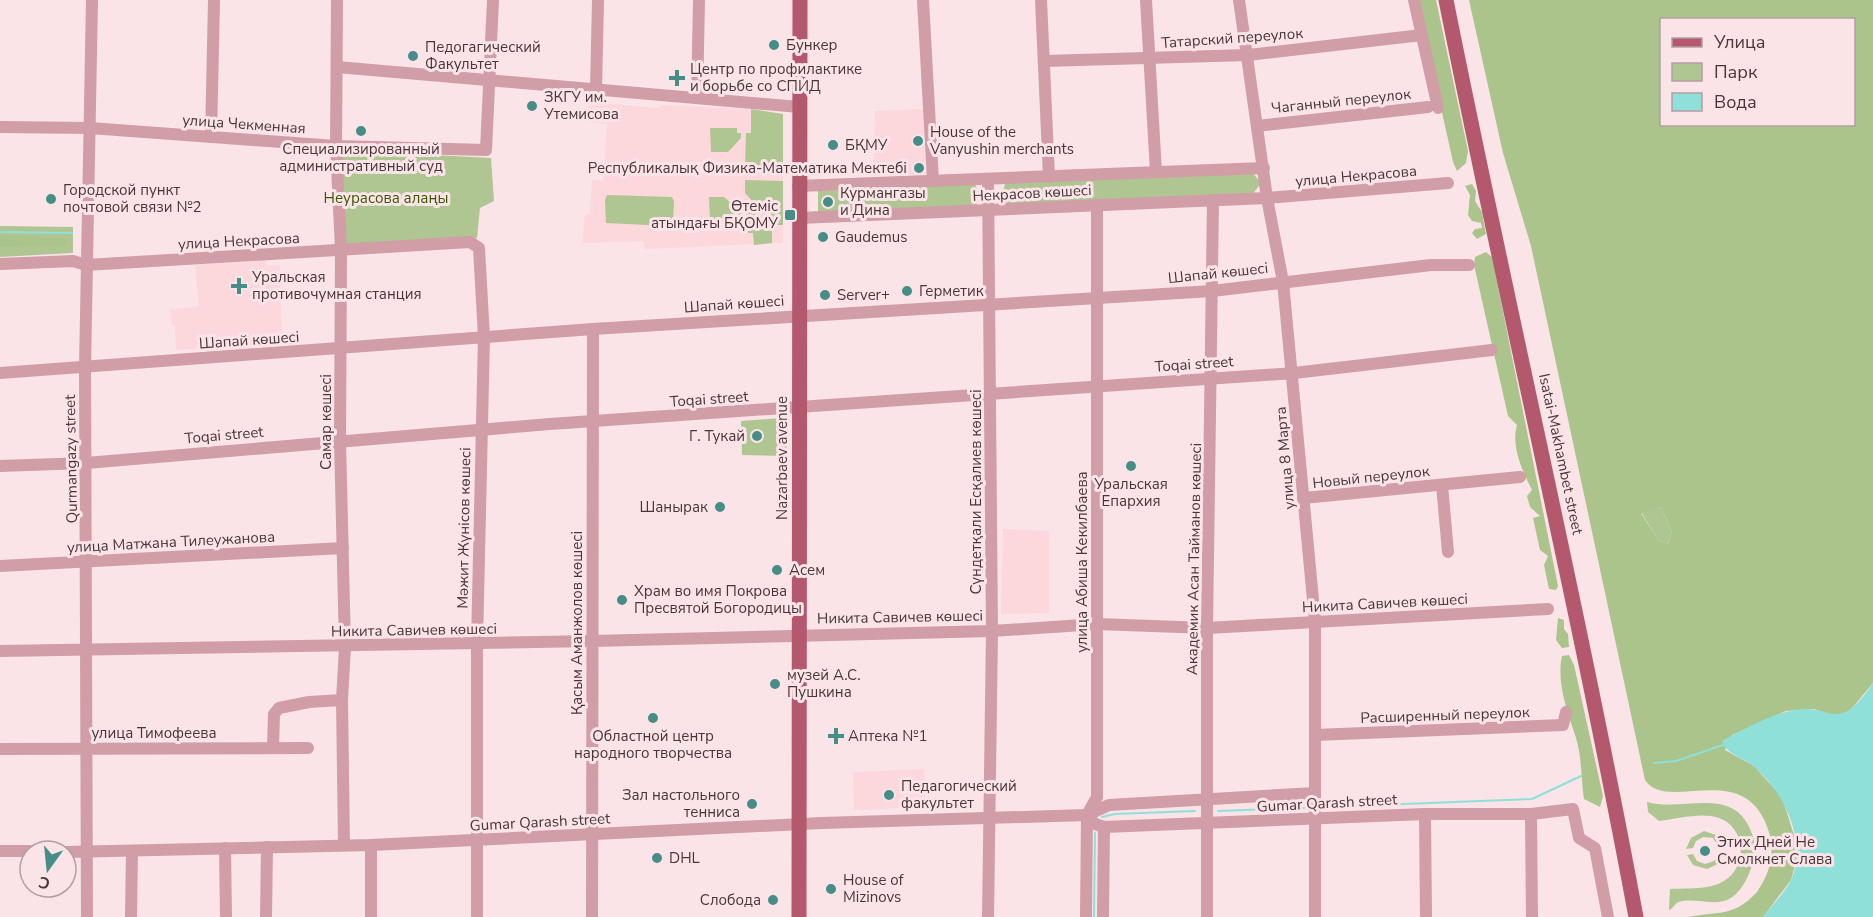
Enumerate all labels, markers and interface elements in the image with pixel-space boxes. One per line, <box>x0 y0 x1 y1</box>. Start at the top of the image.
legend <box>1660 18 1855 126</box>
street label: Татарский переулок <box>1160 23 1304 53</box>
text: Улица <box>1713 30 1765 54</box>
place label: Бункер <box>786 35 838 55</box>
place label: Педогагический Факультет <box>425 37 541 74</box>
marker: Бункер <box>767 38 781 52</box>
marker: Педогагический Факультет <box>406 49 420 63</box>
place label: Центр по профилактике и борьбе со СПИД <box>690 59 862 96</box>
text: Парк <box>1714 60 1758 84</box>
marker: Центр по профилактике и борьбе со СПИД <box>668 69 686 87</box>
street label: Чаганный переулок <box>1270 84 1412 118</box>
place label: ЗКГУ им. Утемисова <box>543 87 619 124</box>
text: Вода <box>1714 90 1757 114</box>
marker: ЗКГУ им. Утемисова <box>525 99 539 113</box>
street label: улица Чекменная <box>182 110 306 138</box>
place label: House of the Vanyushin merchants <box>929 122 1074 159</box>
marker: Специализированный административный суд <box>354 124 368 138</box>
marker: House of the Vanyushin merchants <box>911 134 925 148</box>
place label: БҚМУ <box>845 135 888 155</box>
marker: БҚМУ <box>826 138 840 152</box>
place label: Специализированный административный суд <box>279 139 443 176</box>
place label: Республикалық Физика-Математика Мектебі <box>588 158 907 178</box>
marker: Республикалық Физика-Математика Мектебі <box>912 161 926 175</box>
street label: улица Некрасова <box>1294 161 1418 191</box>
place label: Городской пункт почтовой связи №2 <box>63 180 202 217</box>
street label: Некрасов көшесі <box>972 180 1092 206</box>
place label: Курмангазы и Дина <box>840 183 926 220</box>
park label: Неурасова алаңы <box>324 188 448 208</box>
marker: Городской пункт почтовой связи №2 <box>44 192 58 206</box>
marker: Курмангазы и Дина <box>821 195 835 209</box>
place label: Өтеміс атындағы БҚОМУ <box>651 196 778 233</box>
marker: Өтеміс атындағы БҚОМУ <box>783 208 797 222</box>
place label: Gaudemus <box>835 227 907 247</box>
street label: улица Некрасова <box>178 228 300 254</box>
marker: Gaudemus <box>816 230 830 244</box>
street label: Шапай көшесі <box>1167 258 1269 288</box>
place label: Уральская противочумная станция <box>251 267 422 304</box>
marker: Уральская противочумная станция <box>230 277 248 295</box>
place label: Герметик <box>919 281 984 301</box>
marker: Герметик <box>900 284 914 298</box>
place label: Server+ <box>837 285 890 305</box>
marker: Server+ <box>818 288 832 302</box>
street label: Шапай көшесі <box>683 291 785 317</box>
street label: Шапай көшесі <box>198 327 300 353</box>
street label: Toqai street <box>1154 351 1235 377</box>
street label: Isatai-Makhambet street <box>1534 372 1588 537</box>
street label: Самар көшесі <box>316 374 336 470</box>
street label: Toqai street <box>669 386 750 412</box>
street label: Сүндетқали Есқалиев көшесі <box>966 389 986 595</box>
street label: Qurmangazy street <box>60 394 82 523</box>
street label: Nazarbaev avenue <box>772 396 792 520</box>
street label: улица 8 Марта <box>1271 406 1299 510</box>
street label: Toqai street <box>184 422 265 448</box>
place label: Г. Тукай <box>689 426 745 446</box>
marker: Г. Тукай <box>750 429 764 443</box>
street label: Академик Асан Тайманов көшесі <box>1182 443 1206 675</box>
street label: Мәжит Жүнісов көшесі <box>453 447 475 609</box>
marker: Уральская Епархия <box>1124 459 1138 473</box>
street label: Новый переулок <box>1311 461 1431 493</box>
street label: улица Абиша Кекилбаева <box>1072 471 1092 653</box>
place label: Уральская Епархия <box>1093 474 1168 511</box>
place label: Шанырак <box>639 497 708 517</box>
marker: Шанырак <box>713 500 727 514</box>
street label: улица Матжана Тилеужанова <box>66 527 276 557</box>
street label: Қасым Аманжолов көшесі <box>567 531 587 715</box>
place label: Асем <box>789 560 825 580</box>
marker: Асем <box>770 563 784 577</box>
place label: Храм во имя Покрова Пресвятой Богородицы <box>634 581 802 618</box>
street label: Никита Савичев көшесі <box>1302 589 1468 617</box>
marker: Храм во имя Покрова Пресвятой Богородицы <box>615 593 629 607</box>
street label: Никита Савичев көшесі <box>817 606 983 628</box>
street label: Никита Савичев көшесі <box>331 619 497 641</box>
place label: музей А.С. Пушкина <box>787 665 861 702</box>
marker: музей А.С. Пушкина <box>768 677 782 691</box>
street label: Расширенный переулок <box>1360 702 1530 728</box>
marker: Областной центр народного творчества <box>646 711 660 725</box>
street label: улица Тимофеева <box>91 723 217 743</box>
place label: Областной центр народного творчества <box>574 726 732 763</box>
place label: Аптека №1 <box>848 726 927 746</box>
marker: Аптека №1 <box>829 729 843 743</box>
place label: Педагогический факультет <box>901 776 1017 813</box>
place label: Зал настольного тенниса <box>622 785 740 822</box>
marker: Педагогический факультет <box>882 788 896 802</box>
street label: Gumar Qarash street <box>1256 789 1398 817</box>
marker: Зал настольного тенниса <box>745 797 759 811</box>
street label: Gumar Qarash street <box>469 808 611 836</box>
place label: Этих Дней Не Смолкнет Слава <box>1717 832 1832 869</box>
north arrow <box>18 839 78 899</box>
marker: Этих Дней Не Смолкнет Слава <box>1698 844 1712 858</box>
place label: DHL <box>669 848 700 868</box>
marker: DHL <box>650 851 664 865</box>
text: С <box>36 870 52 895</box>
place label: House of Mizinovs <box>843 870 904 907</box>
marker: House of Mizinovs <box>824 882 838 896</box>
place label: Слобода <box>700 890 761 910</box>
marker: Слобода <box>766 893 780 907</box>

